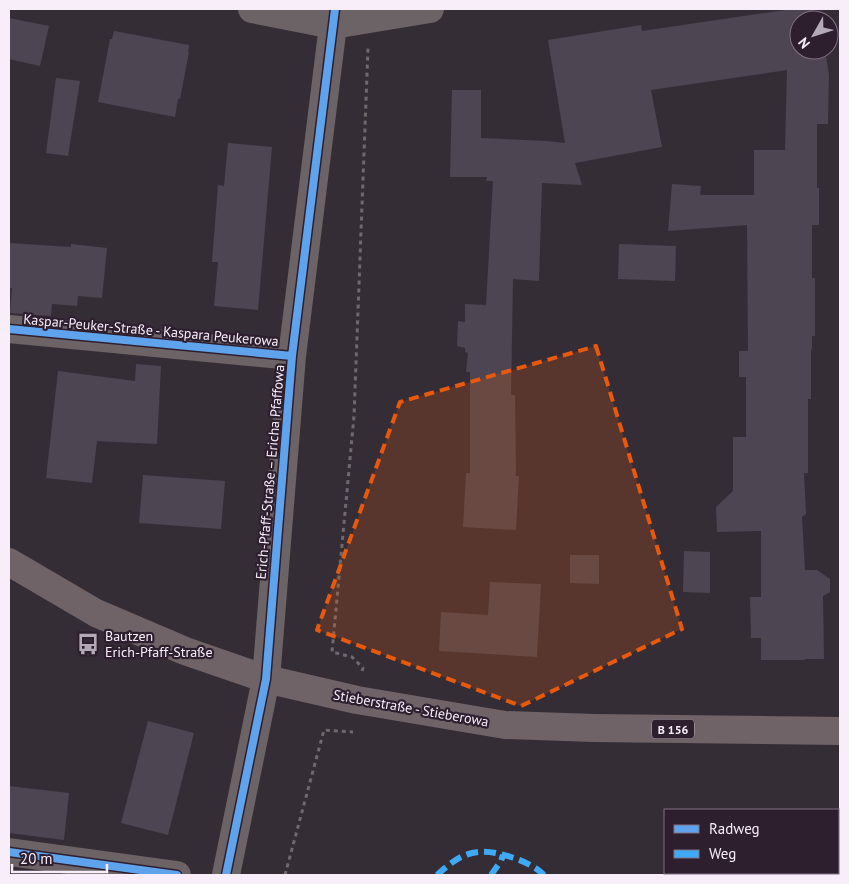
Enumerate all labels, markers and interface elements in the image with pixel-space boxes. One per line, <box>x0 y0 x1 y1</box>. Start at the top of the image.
north arrow <box>789 10 839 60</box>
text: N <box>794 34 814 52</box>
street label: Kaspar-Peuker-Straße - Kaspara Peukerowa <box>23 310 279 350</box>
street label: Erich-Pfaff-Straße – Ericha Pfaffowa <box>252 364 288 580</box>
place label: Bautzen Erich-Pfaff-Straße <box>105 627 213 661</box>
bus stop icon: Bautzen Erich-Pfaff-Straße <box>75 631 101 657</box>
street label: Stieberstraße - Stieberowa <box>332 685 490 731</box>
road number: B 156 <box>652 720 694 739</box>
legend <box>664 809 839 874</box>
text: Radweg <box>709 819 760 838</box>
scale bar <box>12 842 108 874</box>
text: Weg <box>709 844 736 863</box>
text: 20 m <box>20 849 53 868</box>

